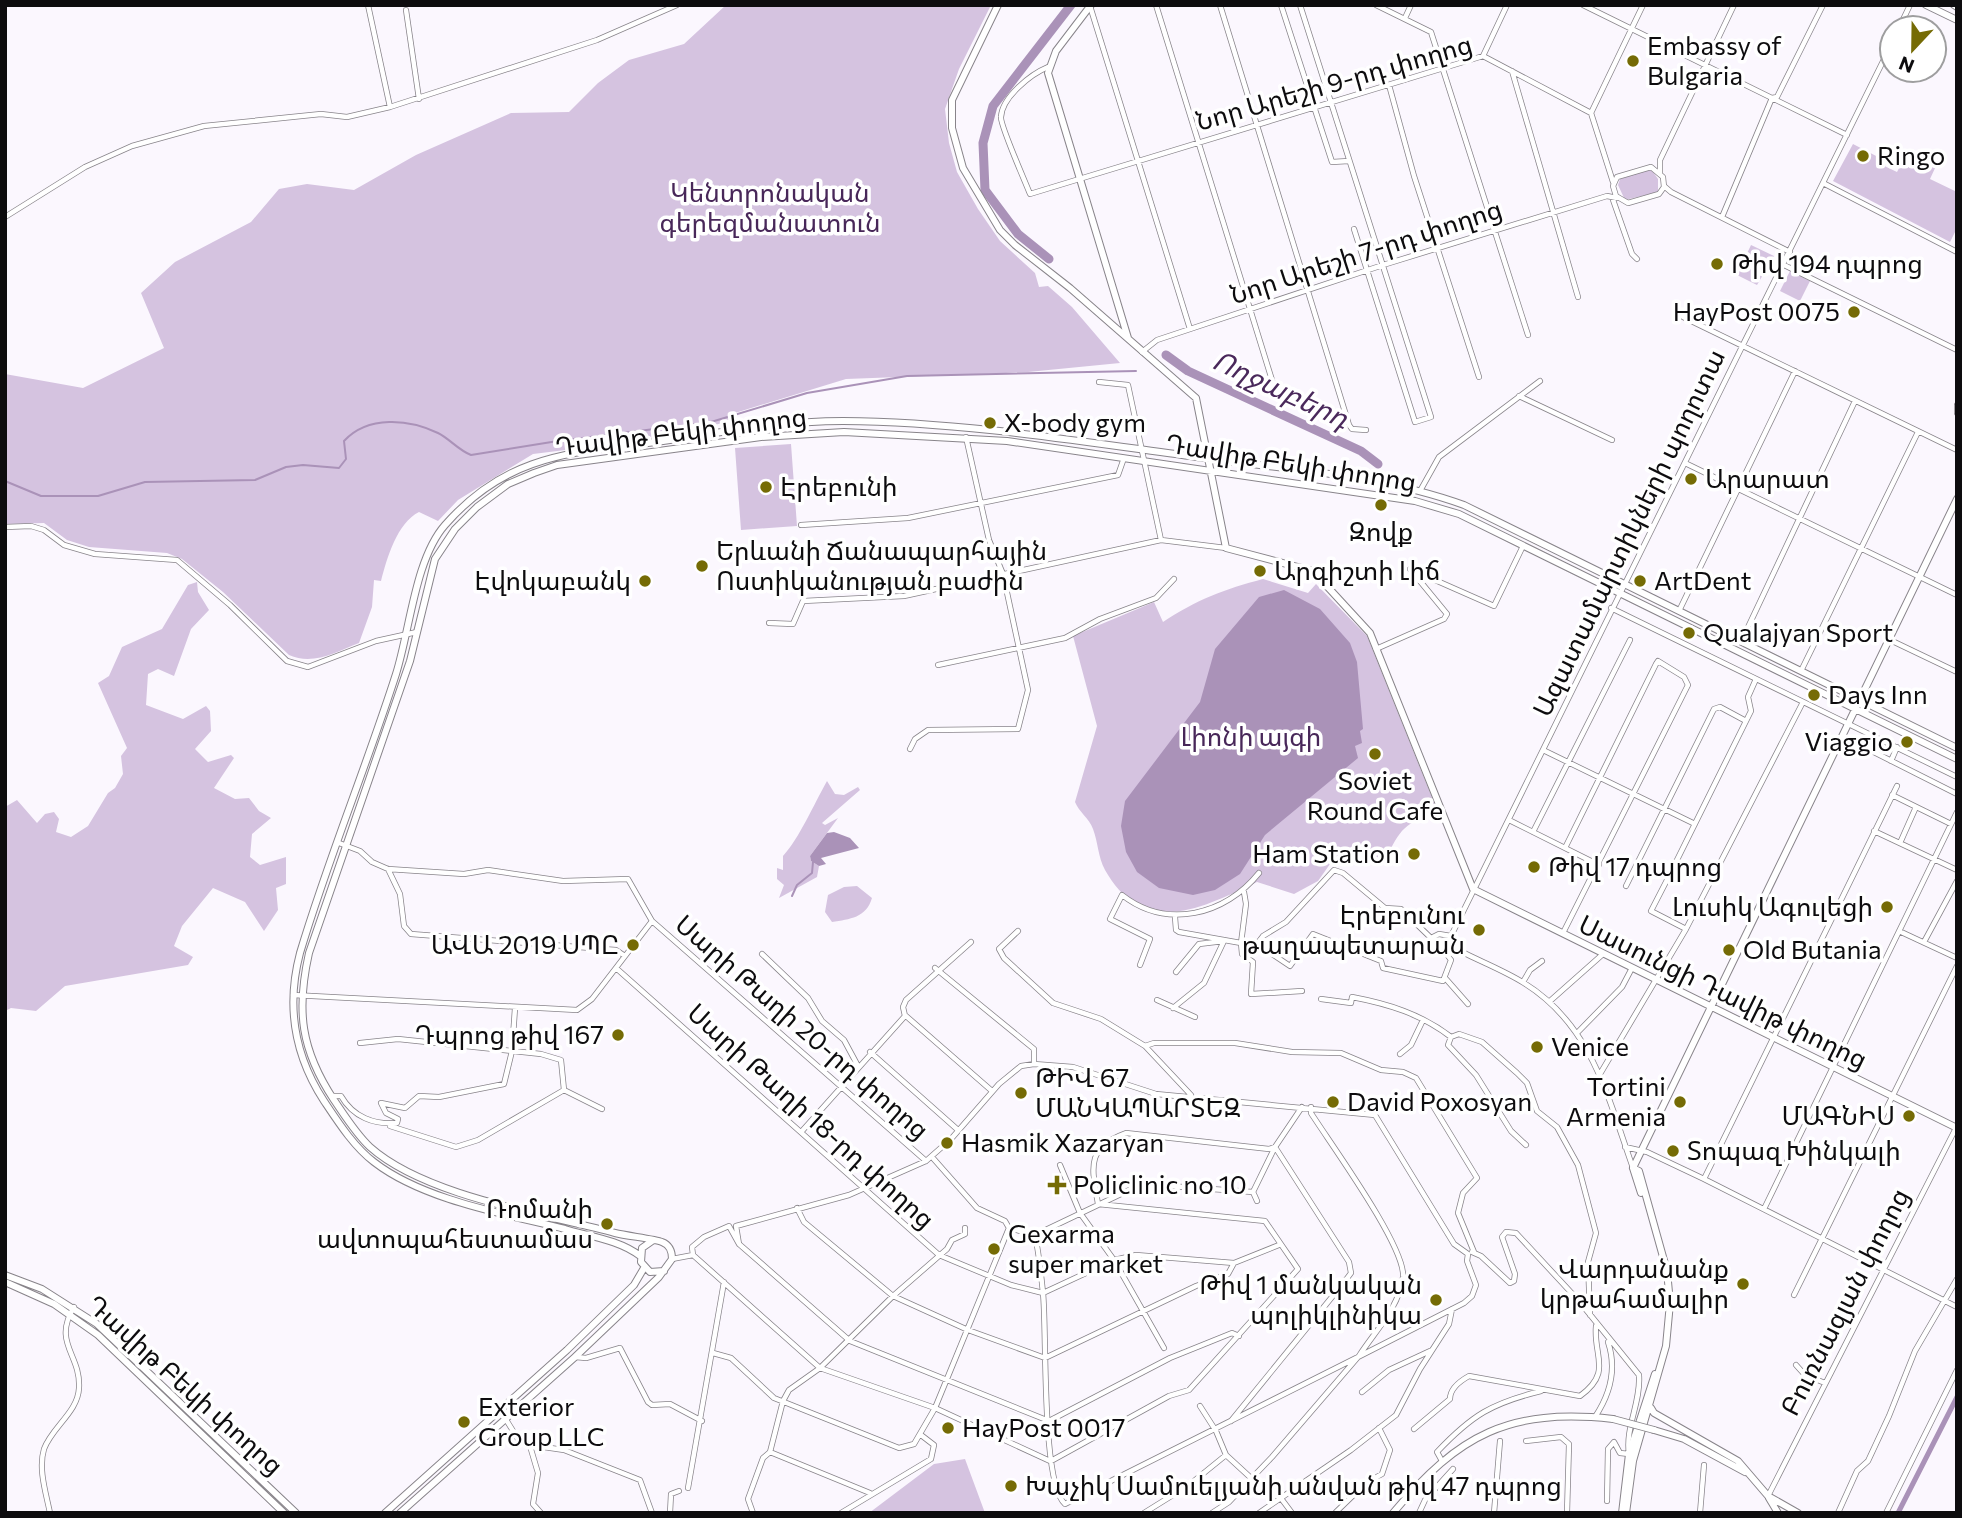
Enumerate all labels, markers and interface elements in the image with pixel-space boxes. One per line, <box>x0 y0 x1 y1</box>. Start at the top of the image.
north arrow <box>1878 14 1948 84</box>
street label: Նոր Արեշի 9-րդ փողոց <box>1192 27 1476 137</box>
place label: Embassy of Bulgaria <box>1647 29 1782 90</box>
text: N <box>1896 52 1917 79</box>
marker: Embassy of Bulgaria <box>1625 53 1641 69</box>
place label: Ringo <box>1877 139 1945 170</box>
marker: Ringo <box>1855 148 1871 164</box>
park label: Կենտրոնական գերեզմանատուն <box>659 176 881 238</box>
street label: Նոր Արեշի 7-րդ փողոց <box>1226 192 1506 310</box>
place label: Թիվ 194 դպրոց <box>1731 247 1923 279</box>
marker: Թիվ 194 դպրոց <box>1709 256 1725 272</box>
place label: HayPost 0075 <box>1673 295 1840 326</box>
marker: HayPost 0075 <box>1846 304 1862 320</box>
water label: Ողջաբերդ <box>1208 342 1356 436</box>
street label: Ազատամարտիկների պողոտա <box>1525 344 1731 721</box>
street label: Դավիթ Բեկի փողոց <box>553 400 809 462</box>
place label: X-body gym <box>1004 406 1146 437</box>
marker: X-body gym <box>982 415 998 431</box>
street label: Դավիթ Բեկի փողոց <box>1164 426 1419 498</box>
place label: Արարատ <box>1705 462 1830 494</box>
place label: Էրեբունի <box>780 470 898 502</box>
marker: Արարատ <box>1683 471 1699 487</box>
marker: Էրեբունի <box>758 479 774 495</box>
marker: Զովք <box>1373 497 1389 513</box>
place label: Զովք <box>1349 515 1413 547</box>
place label: Երևանի Ճանապարհային Ոստիկանության բաժին <box>716 534 1047 596</box>
place label: Արգիշտի Լիճ <box>1274 554 1440 586</box>
marker: Երևանի Ճանապարհային Ոստիկանության բաժին <box>694 558 710 574</box>
marker: Արգիշտի Լիճ <box>1252 563 1268 579</box>
place label: Էվոկաբանկ <box>474 564 631 596</box>
place label: ArtDent <box>1654 564 1751 595</box>
marker: Էվոկաբանկ <box>637 573 653 589</box>
marker: ArtDent <box>1632 573 1648 589</box>
place label: Qualajyan Sport <box>1703 616 1893 647</box>
marker: Qualajyan Sport <box>1681 625 1697 641</box>
place label: Days Inn <box>1828 678 1928 709</box>
marker: Days Inn <box>1806 687 1822 703</box>
park label: Լիոնի այգի <box>1181 720 1321 752</box>
place label: Viaggio <box>1804 725 1893 756</box>
marker: Viaggio <box>1899 734 1915 750</box>
marker: Soviet Round Cafe <box>1367 746 1383 762</box>
place label: Soviet Round Cafe <box>1307 764 1443 825</box>
place label: Ham Station <box>1252 837 1400 868</box>
marker: Ham Station <box>1406 846 1422 862</box>
place label: Թիվ 17 դպրոց <box>1548 850 1722 882</box>
marker: Թիվ 17 դպրոց <box>1526 859 1542 875</box>
place label: Լուսիկ Ագուլեցի <box>1672 890 1873 922</box>
place label: Էրեբունու թաղապետարան <box>1242 898 1465 960</box>
marker: Լուսիկ Ագուլեցի <box>1879 899 1895 915</box>
street label: Սարի Թաղի 20-րդ փողոց <box>669 907 936 1145</box>
street label: Սասունցի Դավիթ փողոց <box>1574 907 1873 1075</box>
marker: Էրեբունու թաղապետարան <box>1471 922 1487 938</box>
place label: ԱՎԱ 2019 ՍՊԸ <box>431 928 619 959</box>
place label: Old Butania <box>1743 933 1882 964</box>
marker: ԱՎԱ 2019 ՍՊԸ <box>625 937 641 953</box>
marker: Old Butania <box>1721 942 1737 958</box>
street label: Սարի Թաղի 18-րդ փողոց <box>682 996 942 1235</box>
place label: Դպրոց թիվ 167 <box>415 1018 604 1050</box>
marker: Դպրոց թիվ 167 <box>610 1027 626 1043</box>
place label: Venice <box>1551 1030 1629 1061</box>
marker: Venice <box>1529 1039 1545 1055</box>
place label: ԹԻՎ 67 ՄԱՆԿԱՊԱՐՏԵԶ <box>1035 1061 1241 1122</box>
place label: Tortini Armenia <box>1566 1070 1666 1131</box>
marker: ԹԻՎ 67 ՄԱՆԿԱՊԱՐՏԵԶ <box>1013 1085 1029 1101</box>
place label: David Poxosyan <box>1347 1085 1532 1116</box>
marker: David Poxosyan <box>1325 1094 1341 1110</box>
marker: Tortini Armenia <box>1672 1094 1688 1110</box>
place label: ՄԱԳՆԻՍ <box>1782 1099 1895 1130</box>
marker: ՄԱԳՆԻՍ <box>1901 1108 1917 1124</box>
place label: Hasmik Xazaryan <box>961 1126 1164 1157</box>
place label: Տոպազ Խինկալի <box>1687 1134 1901 1166</box>
marker: Hasmik Xazaryan <box>939 1135 955 1151</box>
marker: Տոպազ Խինկալի <box>1665 1143 1681 1159</box>
place label: Policlinic no 10 <box>1073 1168 1247 1199</box>
marker: Policlinic no 10 <box>1047 1175 1067 1195</box>
street label: Բուռնազյան փողոց <box>1773 1183 1915 1420</box>
place label: Ռոմանի ավտոպահեստամաս <box>317 1192 593 1254</box>
marker: Ռոմանի ավտոպահեստամաս <box>599 1216 615 1232</box>
place label: Gexarma super market <box>1008 1217 1163 1278</box>
marker: Gexarma super market <box>986 1241 1002 1257</box>
place label: Վարդանանք կրթահամալիր <box>1540 1252 1729 1314</box>
place label: Թիվ 1 մանկական պոլիկլինիկա <box>1199 1268 1422 1330</box>
marker: Վարդանանք կրթահամալիր <box>1735 1276 1751 1292</box>
street label: Դավիթ Բեկի փողոց <box>81 1288 290 1481</box>
marker: Թիվ 1 մանկական պոլիկլինիկա <box>1428 1292 1444 1308</box>
place label: Exterior Group LLC <box>478 1390 605 1451</box>
place label: HayPost 0017 <box>962 1411 1126 1442</box>
marker: Exterior Group LLC <box>456 1414 472 1430</box>
marker: HayPost 0017 <box>940 1420 956 1436</box>
place label: Խաչիկ Սամուելյանի անվան թիվ 47 դպրոց <box>1025 1469 1562 1501</box>
marker: Խաչիկ Սամուելյանի անվան թիվ 47 դպրոց <box>1003 1478 1019 1494</box>

